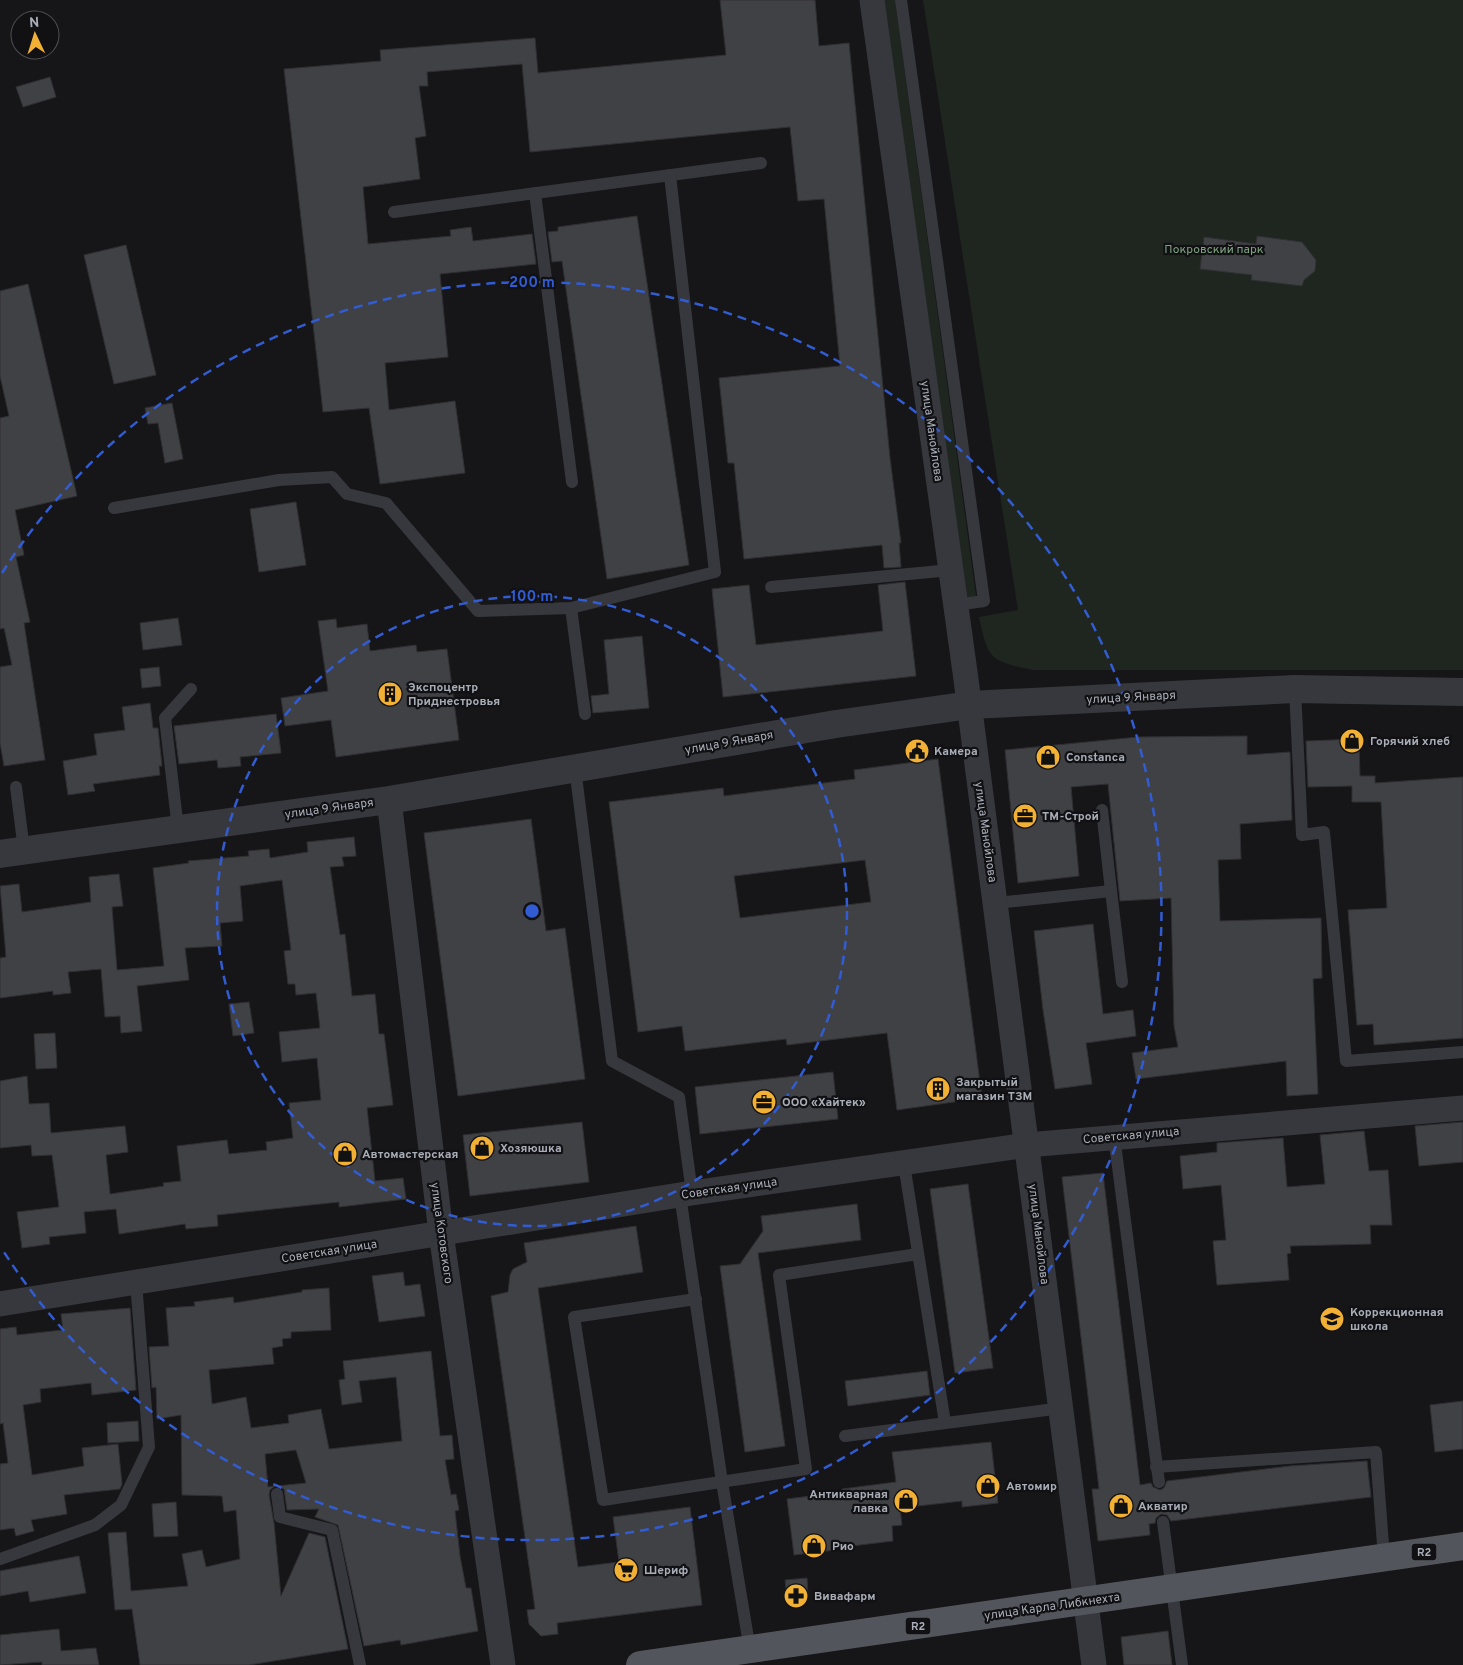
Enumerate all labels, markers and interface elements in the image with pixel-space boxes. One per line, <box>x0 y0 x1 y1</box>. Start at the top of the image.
north arrow <box>10 10 60 60</box>
text: N <box>29 15 40 32</box>
park label: Покровский парк <box>1164 242 1264 258</box>
text: 200 m <box>509 274 555 293</box>
street label: улица Манойлова <box>916 380 946 482</box>
text: 100 m <box>511 588 553 607</box>
place label: Экспоцентр Приднестровья <box>408 680 500 710</box>
building icon: Экспоцентр Приднестровья <box>377 681 403 707</box>
street label: улица 9 Января <box>1086 688 1176 708</box>
street label: улица 9 Января <box>684 727 775 759</box>
shop icon: Горячий хлеб <box>1339 728 1365 754</box>
place label: Горячий хлеб <box>1370 734 1450 750</box>
public building icon: Камера <box>904 738 930 764</box>
place label: Камера <box>934 744 978 760</box>
shop icon: Constanca <box>1035 744 1061 770</box>
place label: Constanca <box>1066 750 1125 766</box>
street label: улица Манойлова <box>970 781 1000 883</box>
street label: улица 9 Января <box>284 795 375 823</box>
office icon: ТМ-Строй <box>1012 803 1038 829</box>
place label: ТМ-Строй <box>1042 809 1099 825</box>
centre of rings <box>523 902 541 920</box>
place label: Закрытый магазин ТЗМ <box>956 1075 1032 1105</box>
building icon: Закрытый магазин ТЗМ <box>925 1076 951 1102</box>
office icon: ООО «Хайтек» <box>751 1089 777 1115</box>
place label: ООО «Хайтек» <box>782 1095 866 1111</box>
street label: Советская улица <box>1082 1124 1180 1148</box>
shop icon: Хозяюшка <box>469 1135 495 1161</box>
shop icon: Автомастерская <box>332 1141 358 1167</box>
place label: Хозяюшка <box>500 1141 562 1157</box>
place label: Автомастерская <box>362 1147 459 1163</box>
street label: Советская улица <box>680 1174 778 1204</box>
street label: улица Котовского <box>426 1181 456 1285</box>
street label: улица Манойлова <box>1024 1183 1052 1285</box>
street label: Советская улица <box>280 1237 378 1267</box>
place label: Коррекционная школа <box>1350 1305 1444 1335</box>
school or university icon: Коррекционная школа <box>1319 1306 1345 1332</box>
shop icon: Автомир <box>975 1473 1001 1499</box>
place label: Автомир <box>1006 1479 1057 1495</box>
place label: Антикварная лавка <box>809 1487 888 1517</box>
shop icon: Антикварная лавка <box>893 1488 919 1514</box>
shop icon: Акватир <box>1108 1493 1134 1519</box>
place label: Акватир <box>1138 1499 1188 1515</box>
shop icon: Рио <box>801 1533 827 1559</box>
place label: Рио <box>832 1539 854 1555</box>
road number: R2 <box>1412 1544 1436 1560</box>
supermarket icon: Шериф <box>613 1557 639 1583</box>
place label: Шериф <box>644 1563 688 1579</box>
pharmacy icon: Вивафарм <box>783 1583 809 1609</box>
place label: Вивафарм <box>814 1589 876 1605</box>
street label: улица Карла Либкнехта <box>983 1590 1121 1624</box>
road number: R2 <box>906 1618 930 1634</box>

